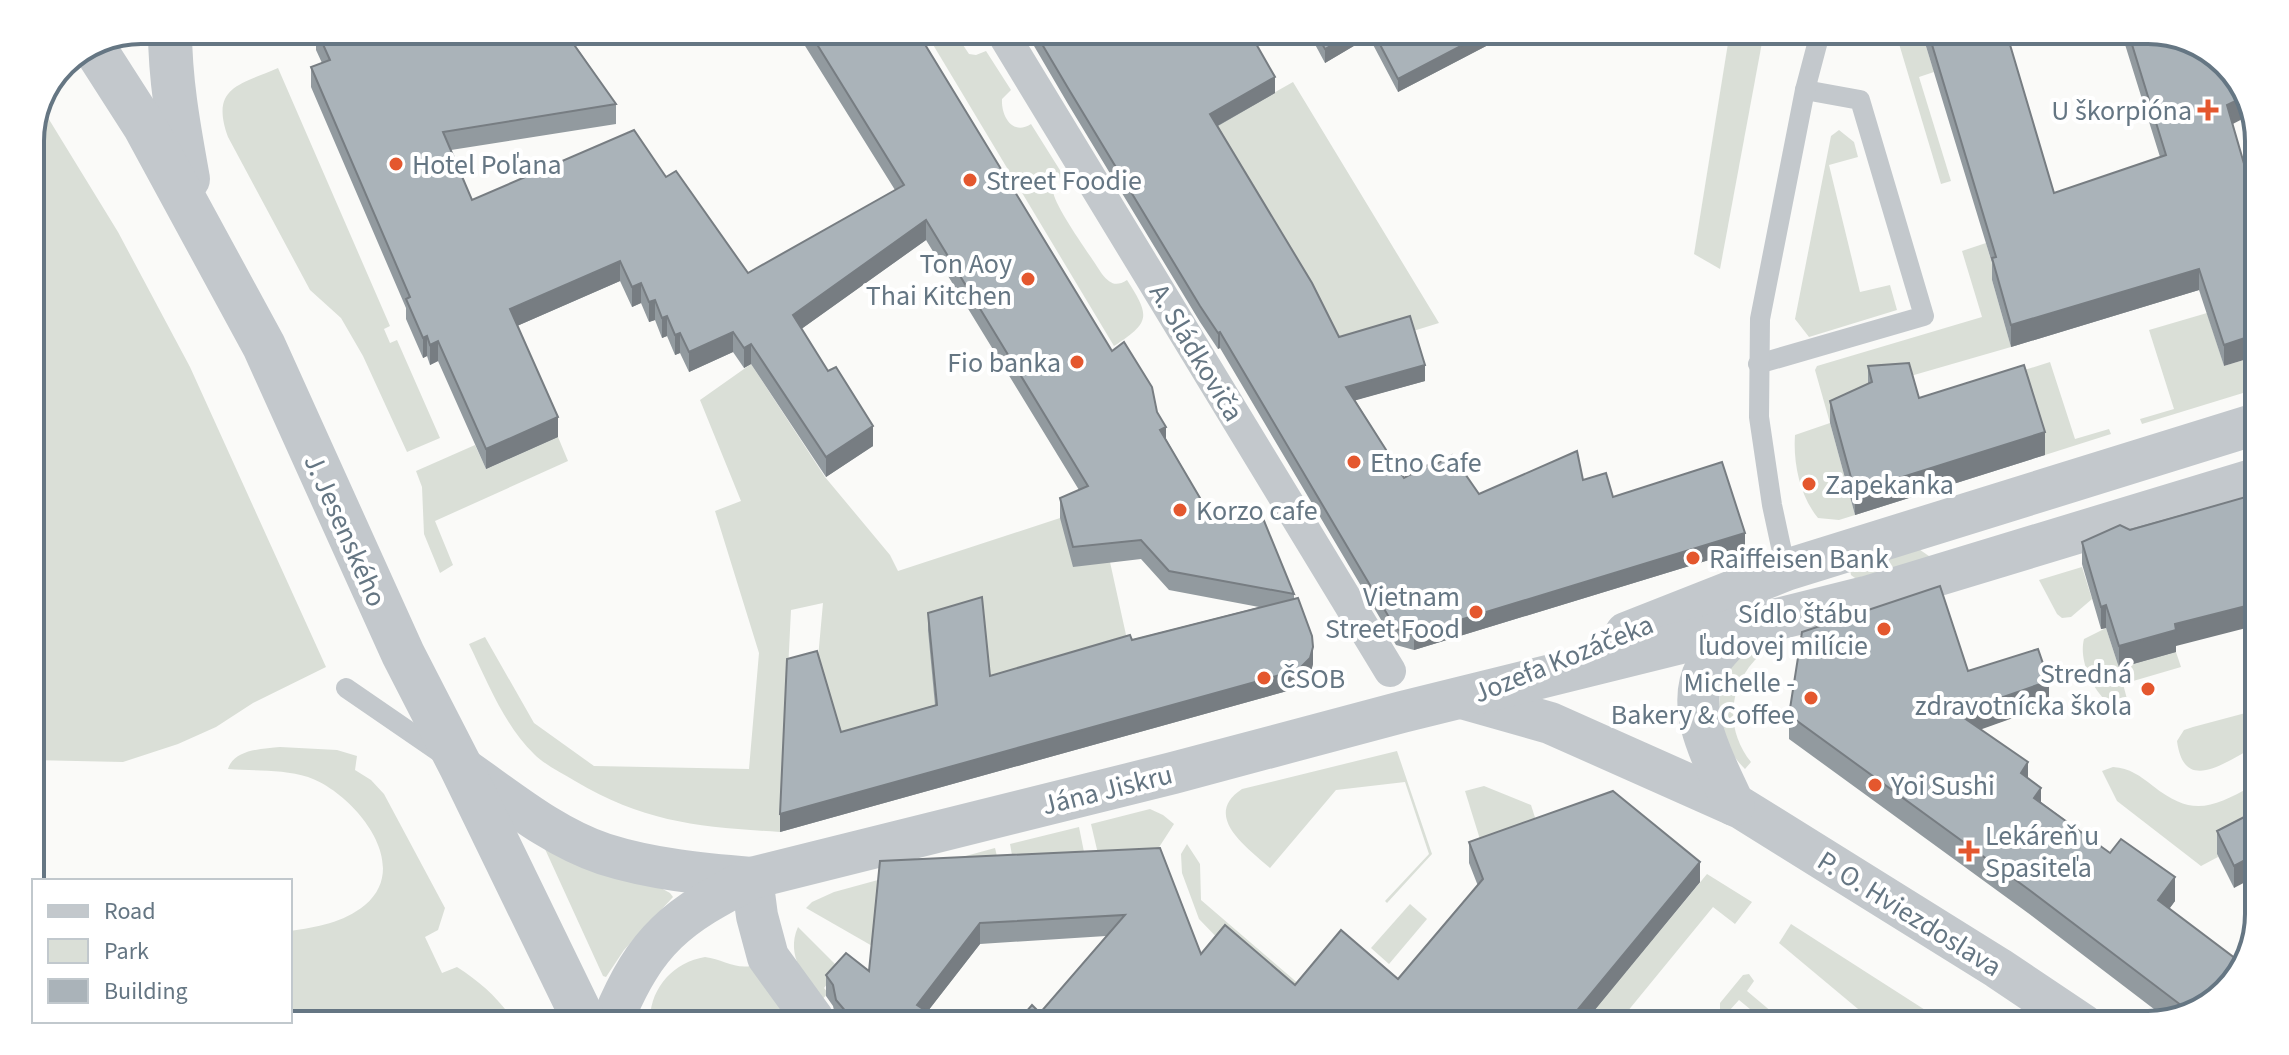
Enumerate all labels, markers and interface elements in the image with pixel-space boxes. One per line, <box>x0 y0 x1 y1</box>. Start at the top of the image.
place label: U škorpióna <box>2051 91 2192 131</box>
marker: U škorpióna <box>2199 101 2217 119</box>
place label: Hotel Poľana <box>412 145 562 185</box>
marker: Hotel Poľana <box>387 155 405 173</box>
place label: Street Foodie <box>986 161 1142 201</box>
marker: Street Foodie <box>961 171 979 189</box>
place label: Ton Aoy Thai Kitchen <box>866 244 1012 316</box>
marker: Ton Aoy Thai Kitchen <box>1019 270 1037 288</box>
street label: A. Sládkoviča <box>1139 276 1253 429</box>
place label: Fio banka <box>947 343 1061 383</box>
marker: Fio banka <box>1068 353 1086 371</box>
place label: Etno Cafe <box>1370 443 1482 483</box>
street label: J. Jesenského <box>294 448 396 613</box>
marker: Etno Cafe <box>1345 453 1363 471</box>
place label: Zapekanka <box>1825 465 1954 505</box>
marker: Zapekanka <box>1800 475 1818 493</box>
place label: Korzo cafe <box>1196 491 1318 531</box>
marker: Korzo cafe <box>1171 501 1189 519</box>
place label: Raiffeisen Bank <box>1709 539 1889 579</box>
marker: Raiffeisen Bank <box>1684 549 1702 567</box>
place label: Vietnam Street Food <box>1325 577 1460 649</box>
place label: Sídlo štábu ľudovej milície <box>1698 594 1868 666</box>
marker: Vietnam Street Food <box>1467 603 1485 621</box>
street label: Jozefa Kozáčeka <box>1467 605 1660 713</box>
marker: Sídlo štábu ľudovej milície <box>1875 620 1893 638</box>
place label: Stredná zdravotnícka škola <box>1915 654 2132 726</box>
place label: ČSOB <box>1280 659 1345 699</box>
place label: Michelle - Bakery & Coffee <box>1611 663 1795 735</box>
marker: ČSOB <box>1255 669 1273 687</box>
marker: Stredná zdravotnícka škola <box>2139 680 2157 698</box>
marker: Michelle - Bakery & Coffee <box>1802 689 1820 707</box>
street label: Jána Jiskru <box>1038 754 1177 826</box>
place label: Yoi Sushi <box>1890 766 1995 806</box>
marker: Yoi Sushi <box>1866 776 1884 794</box>
place label: Lekáreň u Spasiteľa <box>1985 816 2099 888</box>
street label: P. O. Hviezdoslava <box>1810 841 2009 987</box>
marker: Lekáreň u Spasiteľa <box>1960 842 1978 860</box>
legend <box>32 879 292 1023</box>
text: Road <box>104 894 156 929</box>
text: Park <box>104 934 149 969</box>
text: Building <box>104 974 188 1009</box>

